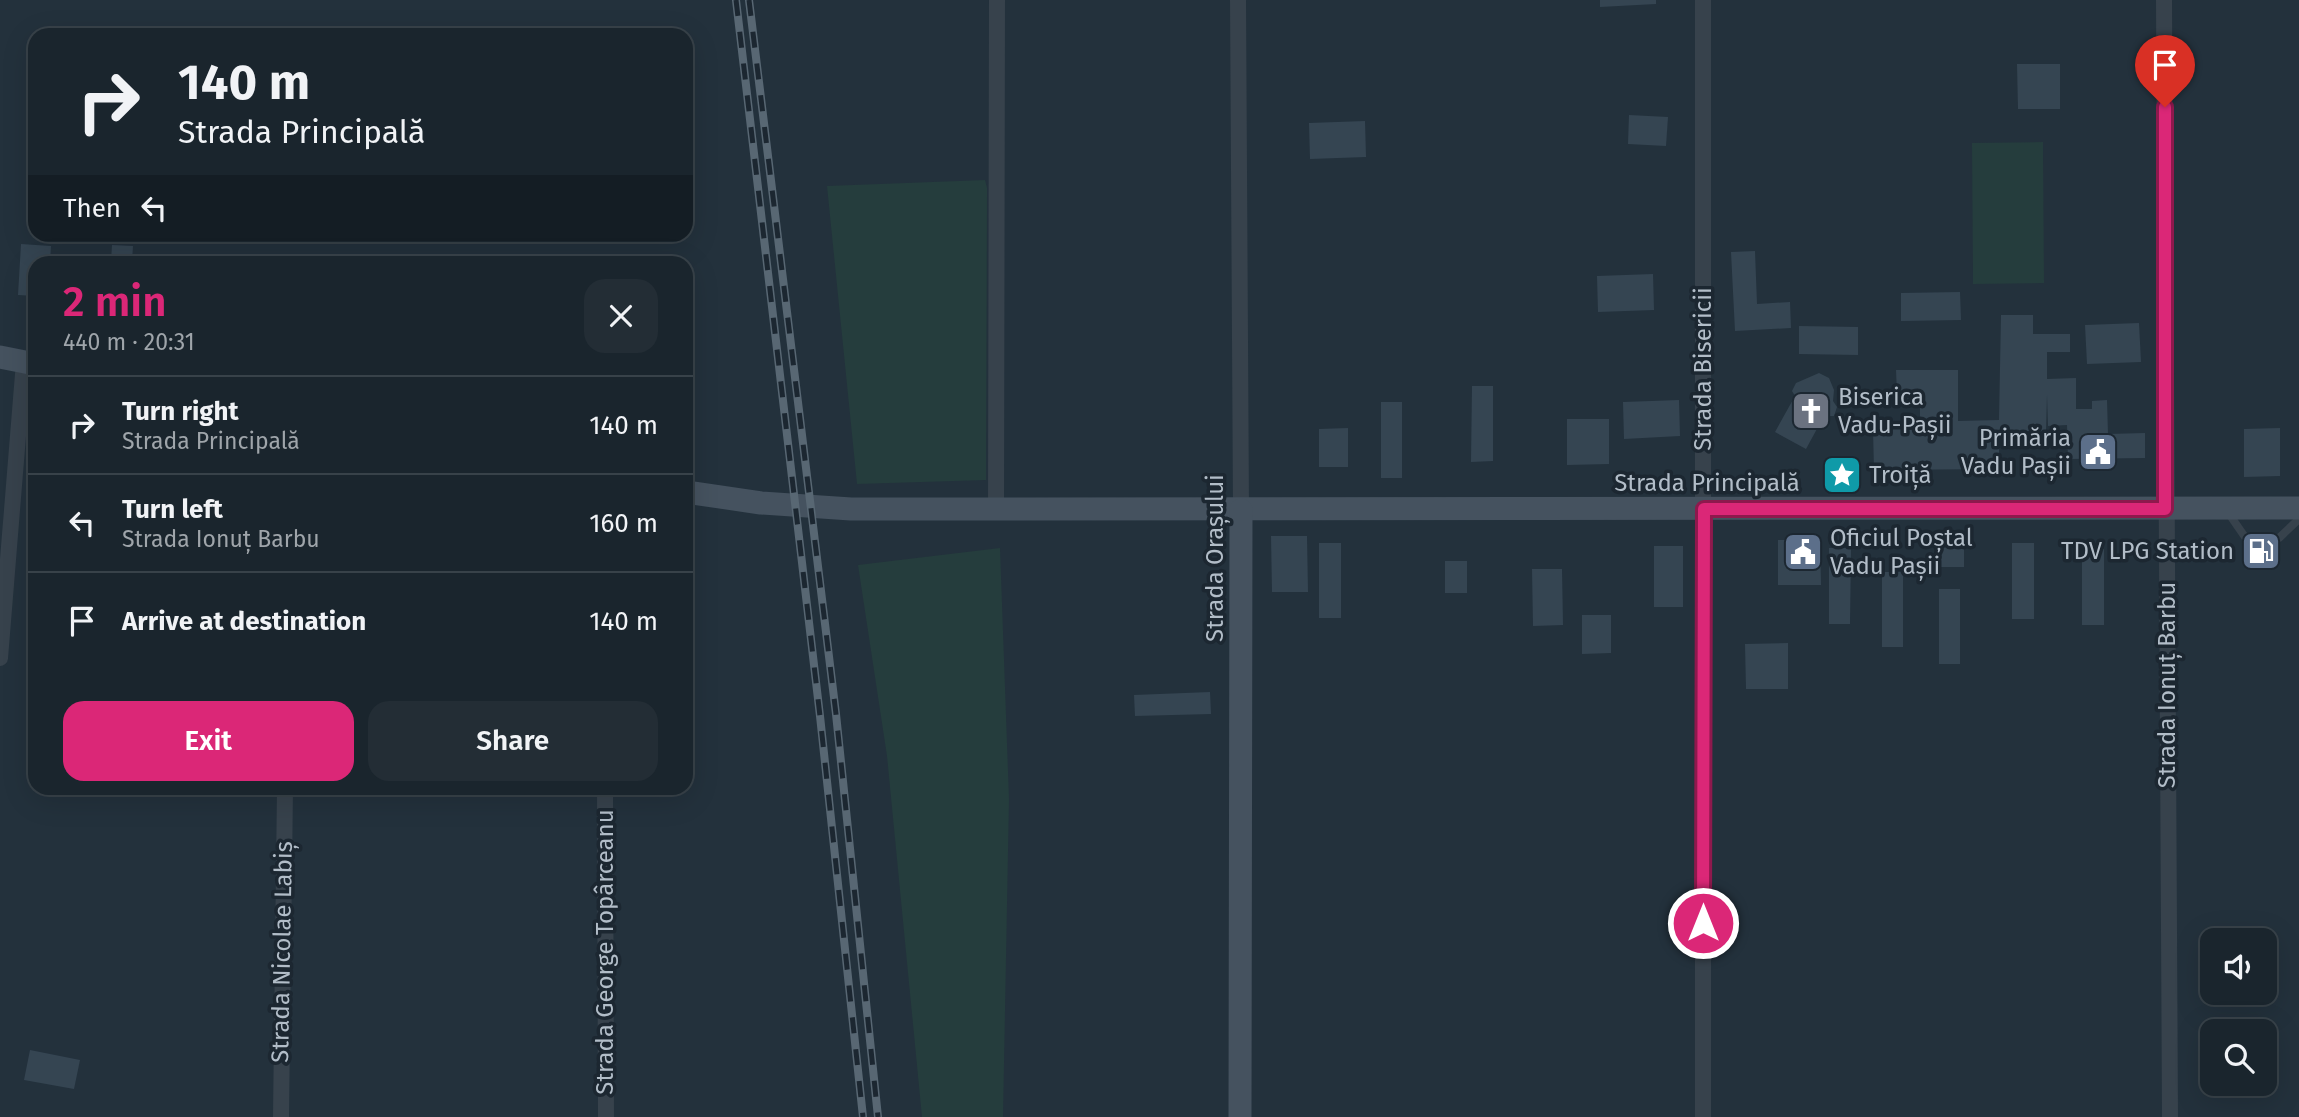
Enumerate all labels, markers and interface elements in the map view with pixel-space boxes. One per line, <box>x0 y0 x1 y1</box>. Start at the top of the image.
pin <box>2135 35 2195 107</box>
icon: arrive <box>2146 46 2184 84</box>
text: 140 m <box>178 53 310 112</box>
icon: right <box>63 56 154 147</box>
text: Strada Principală <box>178 113 425 151</box>
icon: left <box>135 189 173 227</box>
text: Then <box>63 193 121 224</box>
text: 2 min <box>63 277 167 327</box>
button: close <box>584 279 658 353</box>
street label: Strada Bisericii <box>1689 287 1717 451</box>
text: 440 m · 20:31 <box>63 328 195 356</box>
place label: Biserica Vadu-Pașii <box>1838 383 1952 440</box>
church icon: Biserica Vadu-Pașii <box>1790 390 1832 432</box>
text: Turn right <box>122 396 239 427</box>
icon: right <box>63 406 101 444</box>
text: 140 m <box>589 410 658 441</box>
place label: Primăria Vadu Pașii <box>1961 424 2071 481</box>
text: Strada Principală <box>122 427 300 455</box>
public building icon: Primăria Vadu Pașii <box>2077 431 2119 473</box>
place icon: Troiță <box>1821 454 1863 496</box>
place label: Troiță <box>1869 461 1932 490</box>
street label: Strada Principală <box>1614 469 1800 497</box>
street label: Strada Orașului <box>1201 474 1230 642</box>
text: Turn left <box>122 494 223 525</box>
icon: left <box>63 504 101 542</box>
text: 160 m <box>589 508 658 539</box>
place label: Oficiul Poștal Vadu Pașii <box>1830 524 1973 581</box>
text: Strada Ionuț Barbu <box>122 525 320 553</box>
fuel station icon: TDV LPG Station <box>2240 530 2282 572</box>
public building icon: Oficiul Poștal Vadu Pașii <box>1782 531 1824 573</box>
place label: TDV LPG Station <box>2061 537 2234 565</box>
street label: Strada Ionuț Barbu <box>2153 582 2182 788</box>
icon: arrive <box>63 602 101 640</box>
text: Arrive at destination <box>122 606 366 637</box>
text: 140 m <box>589 606 658 637</box>
button: Exit <box>63 701 354 781</box>
button: Share <box>368 701 658 781</box>
street label: Strada George Topârceanu <box>591 809 619 1095</box>
street label: Strada Nicolae Labiș <box>266 841 299 1063</box>
position arrow <box>1666 886 1740 960</box>
map controls <box>2200 928 2277 1096</box>
button: sound <box>2200 928 2277 1005</box>
button: search <box>2200 1019 2277 1096</box>

